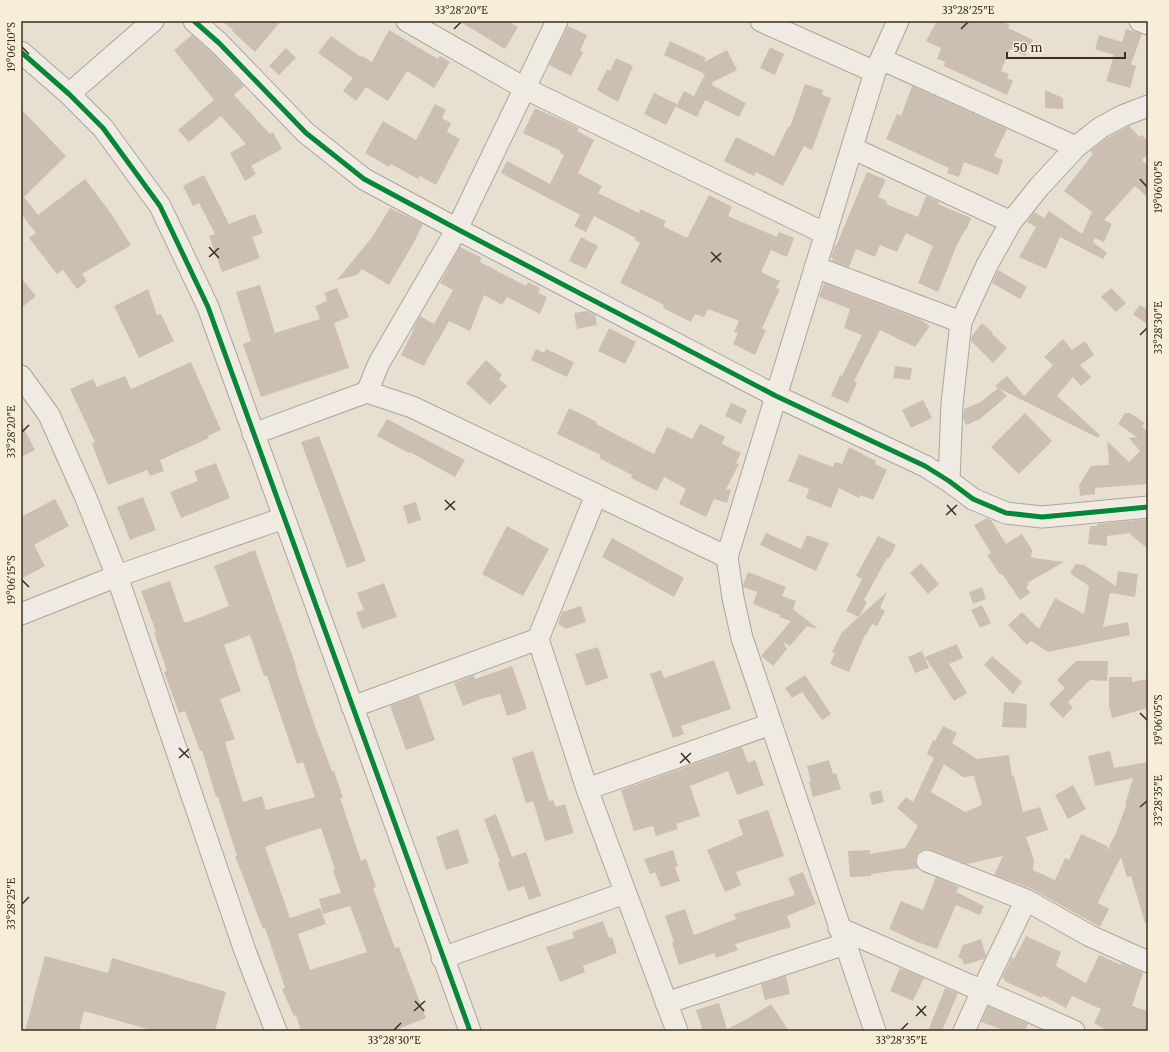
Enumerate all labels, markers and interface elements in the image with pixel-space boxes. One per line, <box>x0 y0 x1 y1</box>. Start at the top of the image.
text: 33°28'20"E <box>434 4 488 17</box>
text: 33°28'25"E <box>942 4 995 17</box>
text: 19°06'10"S <box>5 22 18 72</box>
scale bar <box>1007 34 1125 60</box>
text: 50 m <box>1013 40 1042 55</box>
text: 19°06'00"S <box>1152 161 1165 213</box>
text: 33°28'30"E <box>1152 301 1165 354</box>
text: 33°28'20"E <box>5 405 18 459</box>
text: 19°06'15"S <box>5 555 18 605</box>
text: 19°06'05"S <box>1152 694 1165 746</box>
text: 33°28'35"E <box>1152 775 1165 827</box>
text: 33°28'25"E <box>5 877 18 930</box>
text: 33°28'30"E <box>368 1034 421 1047</box>
text: 33°28'35"E <box>875 1034 927 1047</box>

